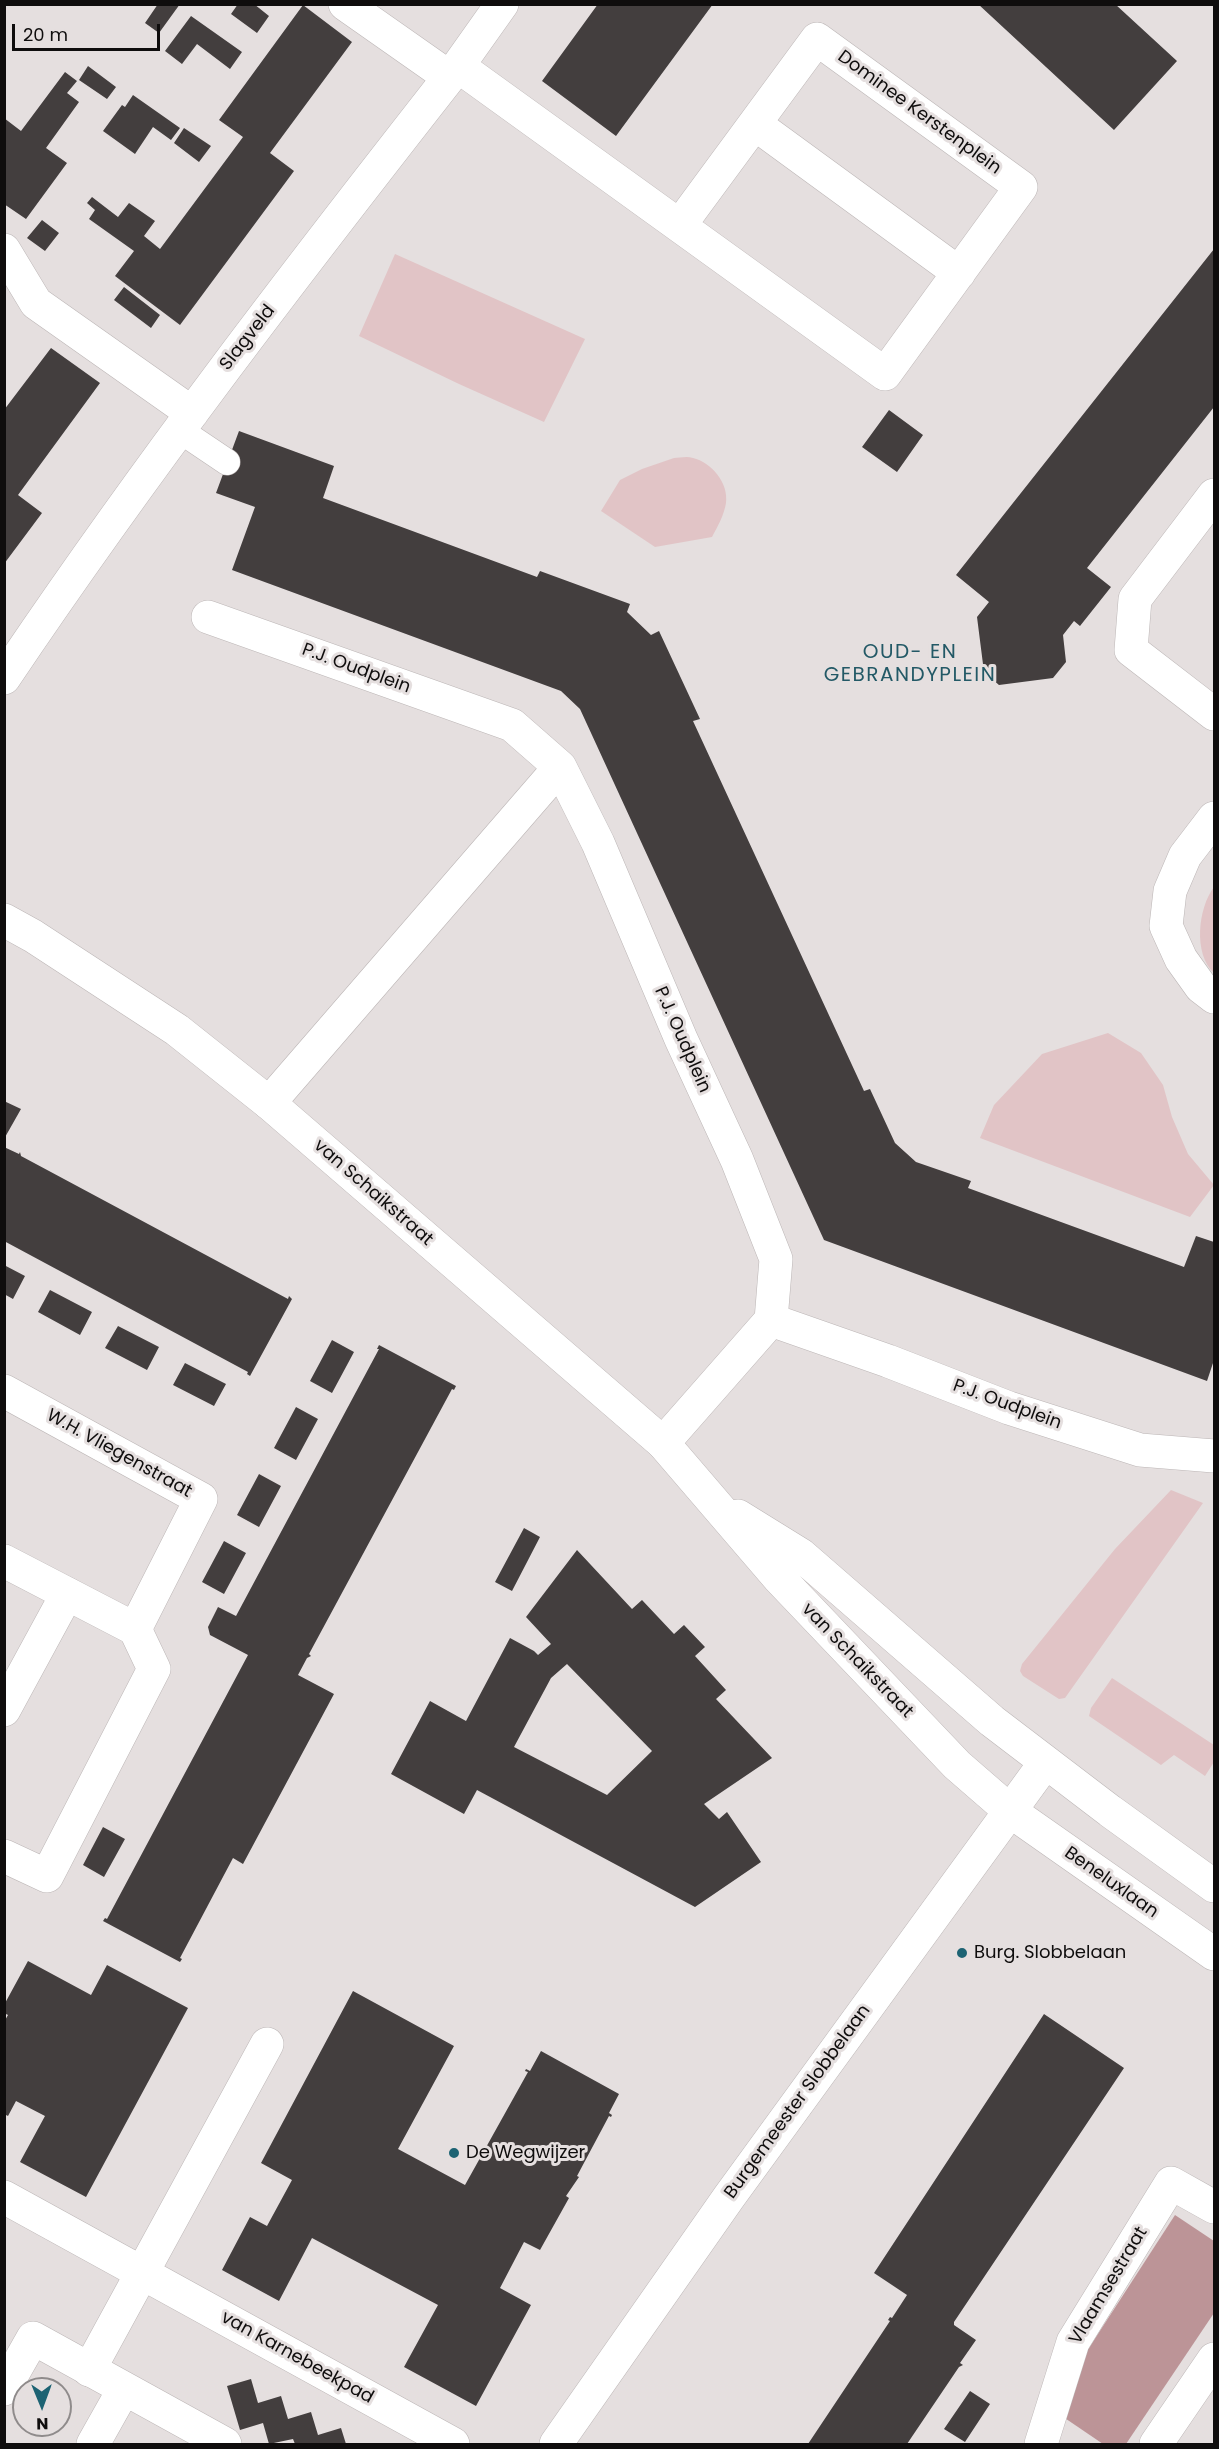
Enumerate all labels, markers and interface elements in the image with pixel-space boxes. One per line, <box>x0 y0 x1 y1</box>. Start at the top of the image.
scale bar <box>15 12 164 50</box>
text: 20 m <box>23 22 68 47</box>
street label: Dominee Kerstenplein <box>833 46 1005 180</box>
street label: Slagveld <box>216 301 280 375</box>
street label: P.J. Oudplein <box>299 639 413 699</box>
district label: OUD- EN GEBRANDYPLEIN <box>824 641 996 688</box>
street label: P.J. Oudplein <box>649 984 715 1096</box>
street label: van Schaikstraat <box>309 1135 437 1251</box>
street label: P.J. Oudplein <box>950 1375 1064 1435</box>
street label: W.H. Vliegenstraat <box>42 1405 196 1503</box>
street label: van Schaikstraat <box>797 1599 917 1723</box>
street label: Beneluxlaan <box>1060 1843 1162 1923</box>
place label: Burg. Slobbelaan <box>974 1942 1126 1964</box>
marker: Burg. Slobbelaan <box>955 1946 969 1960</box>
street label: Burgemeester Slobbelaan <box>720 2001 876 2203</box>
place label: De Wegwijzer <box>466 2142 585 2164</box>
marker: De Wegwijzer <box>447 2146 461 2160</box>
street label: Vlaamsestraat <box>1065 2223 1153 2349</box>
street label: van Karnebeekpad <box>217 2307 377 2409</box>
north arrow <box>12 2377 72 2437</box>
text: N <box>36 2412 49 2435</box>

